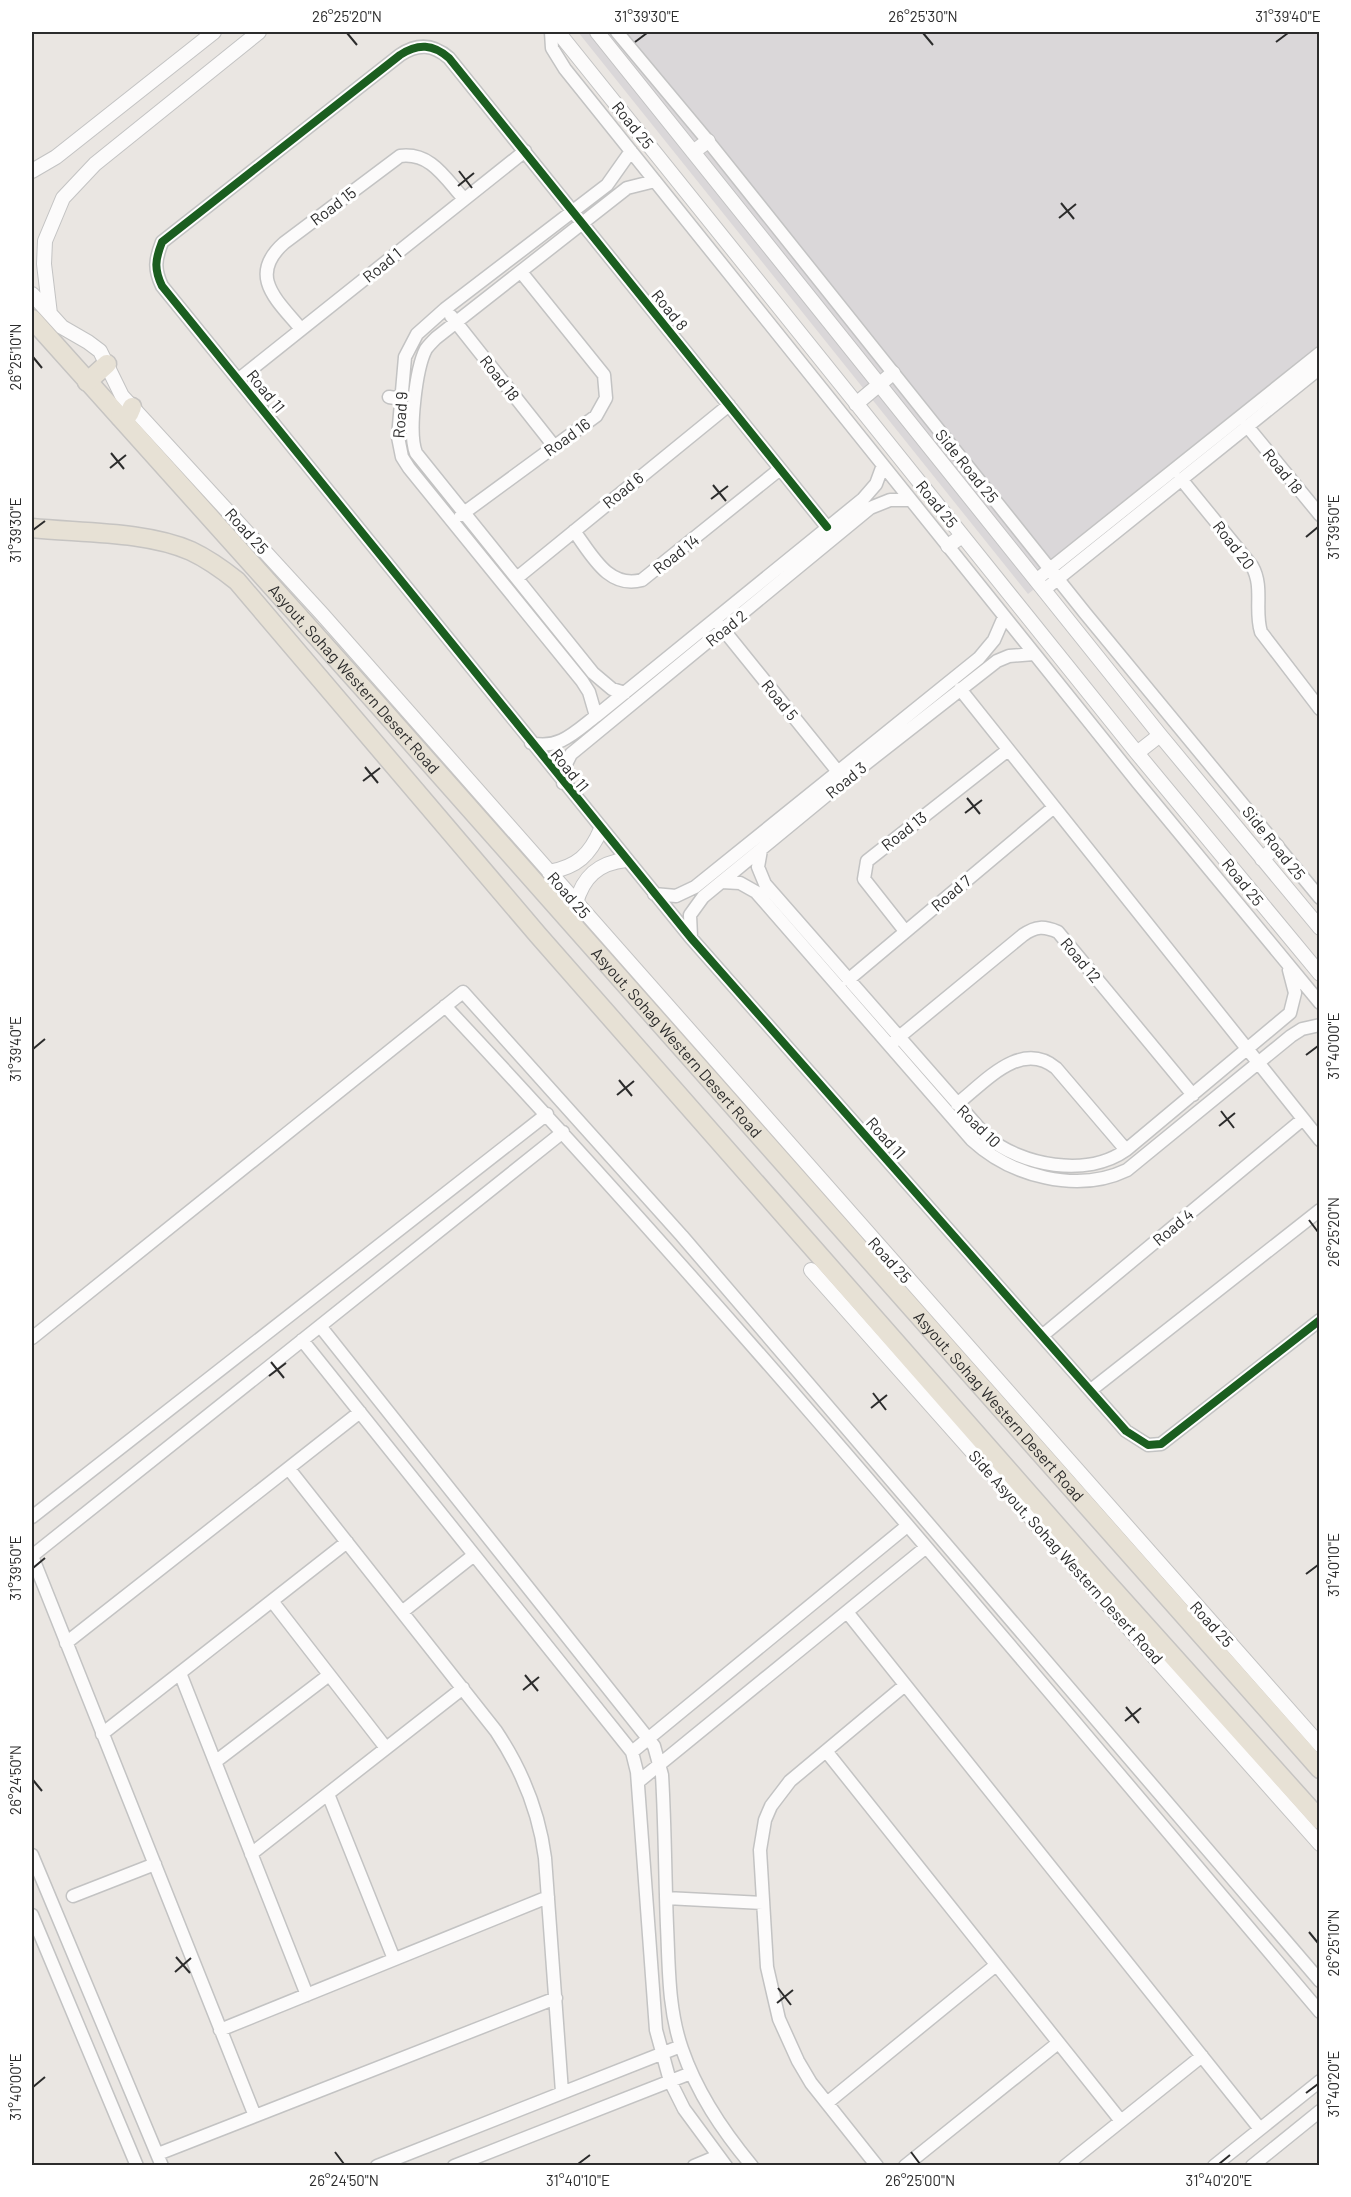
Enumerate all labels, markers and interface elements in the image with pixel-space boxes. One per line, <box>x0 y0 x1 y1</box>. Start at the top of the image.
text: 26°25'20"N <box>312 7 382 25</box>
text: 31°39'30"E <box>614 7 680 25</box>
text: 26°25'30"N <box>888 7 958 25</box>
text: 31°39'40"E <box>1255 7 1321 25</box>
street label: Road 25 <box>609 97 658 152</box>
street label: Road 15 <box>306 182 359 229</box>
street label: Road 1 <box>359 243 405 286</box>
street label: Road 8 <box>648 285 693 334</box>
text: 26°25'10"N <box>6 323 24 391</box>
street label: Road 18 <box>477 351 524 404</box>
street label: Road 11 <box>243 365 289 416</box>
street label: Road 9 <box>388 391 411 439</box>
street label: Road 16 <box>540 414 593 460</box>
street label: Side Road 25 <box>931 425 1003 507</box>
street label: Road 18 <box>1259 444 1307 497</box>
street label: Road 6 <box>599 467 647 512</box>
street label: Road 25 <box>912 476 962 532</box>
text: 31°39'50"E <box>1324 494 1342 560</box>
text: 31°39'30"E <box>6 497 24 563</box>
street label: Road 25 <box>222 504 273 558</box>
street label: Road 20 <box>1210 517 1259 573</box>
street label: Road 14 <box>649 530 702 577</box>
street label: Asyout, Sohag Western Desert Road <box>265 580 444 777</box>
street label: Road 2 <box>701 605 750 650</box>
street label: Road 5 <box>758 676 803 724</box>
street label: Road 11 <box>547 744 593 795</box>
street label: Road 3 <box>822 757 870 802</box>
street label: Side Road 25 <box>1238 802 1310 884</box>
street label: Road 13 <box>877 807 930 854</box>
street label: Road 25 <box>1218 854 1268 910</box>
street label: Road 25 <box>544 868 595 922</box>
street label: Road 7 <box>927 870 975 915</box>
street label: Road 12 <box>1057 933 1106 986</box>
street label: Asyout, Sohag Western Desert Road <box>588 943 766 1141</box>
text: 31°40'00"E <box>1324 1012 1342 1080</box>
text: 31°39'40"E <box>6 1016 24 1082</box>
street label: Road 10 <box>954 1100 1005 1151</box>
street label: Road 11 <box>863 1113 910 1163</box>
text: 26°25'20"N <box>1324 1197 1342 1267</box>
street label: Road 4 <box>1148 1204 1197 1249</box>
street label: Road 25 <box>865 1233 916 1287</box>
street label: Asyout, Sohag Western Desert Road <box>910 1307 1088 1505</box>
street label: Side Asyout, Sohag Western Desert Road <box>965 1446 1167 1667</box>
text: 31°40'10"E <box>1324 1533 1342 1597</box>
text: 31°39'50"E <box>6 1535 24 1601</box>
street label: Road 25 <box>1187 1597 1238 1651</box>
text: 26°24'50"N <box>6 1745 24 1815</box>
text: 26°25'10"N <box>1324 1909 1342 1977</box>
text: 31°40'20"E <box>1324 2051 1342 2117</box>
text: 31°40'00"E <box>6 2053 24 2121</box>
text: 26°24'50"N <box>309 2171 379 2189</box>
text: 31°40'10"E <box>546 2171 610 2189</box>
text: 26°25'00"N <box>885 2171 955 2189</box>
text: 31°40'20"E <box>1186 2171 1252 2189</box>

